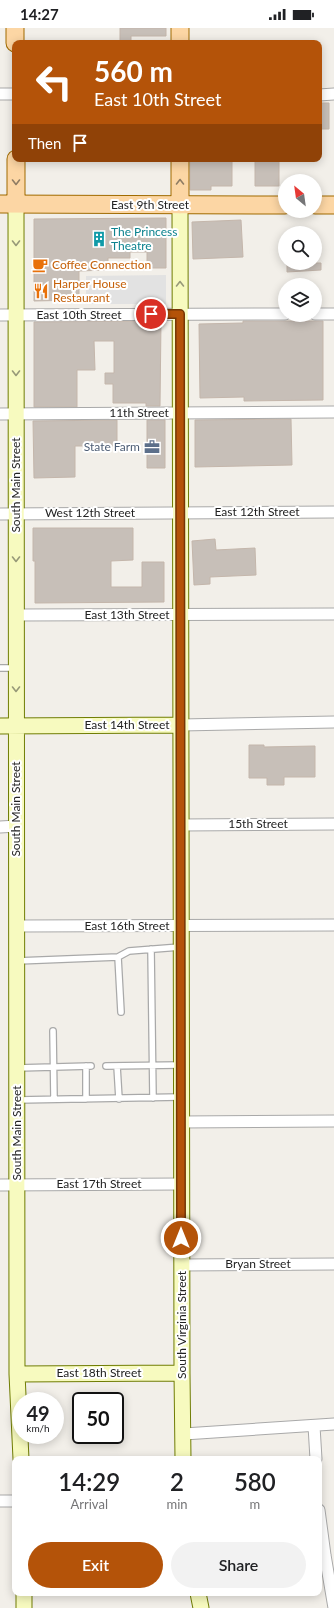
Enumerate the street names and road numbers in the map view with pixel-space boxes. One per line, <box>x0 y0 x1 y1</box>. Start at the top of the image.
street label: East 9th Street <box>111 197 190 212</box>
street label: East 10th Street <box>37 307 122 322</box>
street label: 11th Street <box>109 405 169 420</box>
street label: South Main Street <box>8 437 23 533</box>
street label: East 12th Street <box>215 504 300 519</box>
street label: West 12th Street <box>45 505 136 520</box>
street label: East 13th Street <box>85 607 170 622</box>
street label: East 14th Street <box>85 717 170 732</box>
street label: South Main Street <box>8 761 23 857</box>
street label: 15th Street <box>228 816 288 831</box>
street label: East 16th Street <box>85 918 170 933</box>
street label: South Main Street <box>9 1085 24 1181</box>
street label: East 17th Street <box>57 1176 142 1191</box>
street label: Bryan Street <box>225 1256 291 1271</box>
street label: South Virginia Street <box>174 1270 189 1379</box>
street label: East 18th Street <box>57 1365 142 1380</box>

